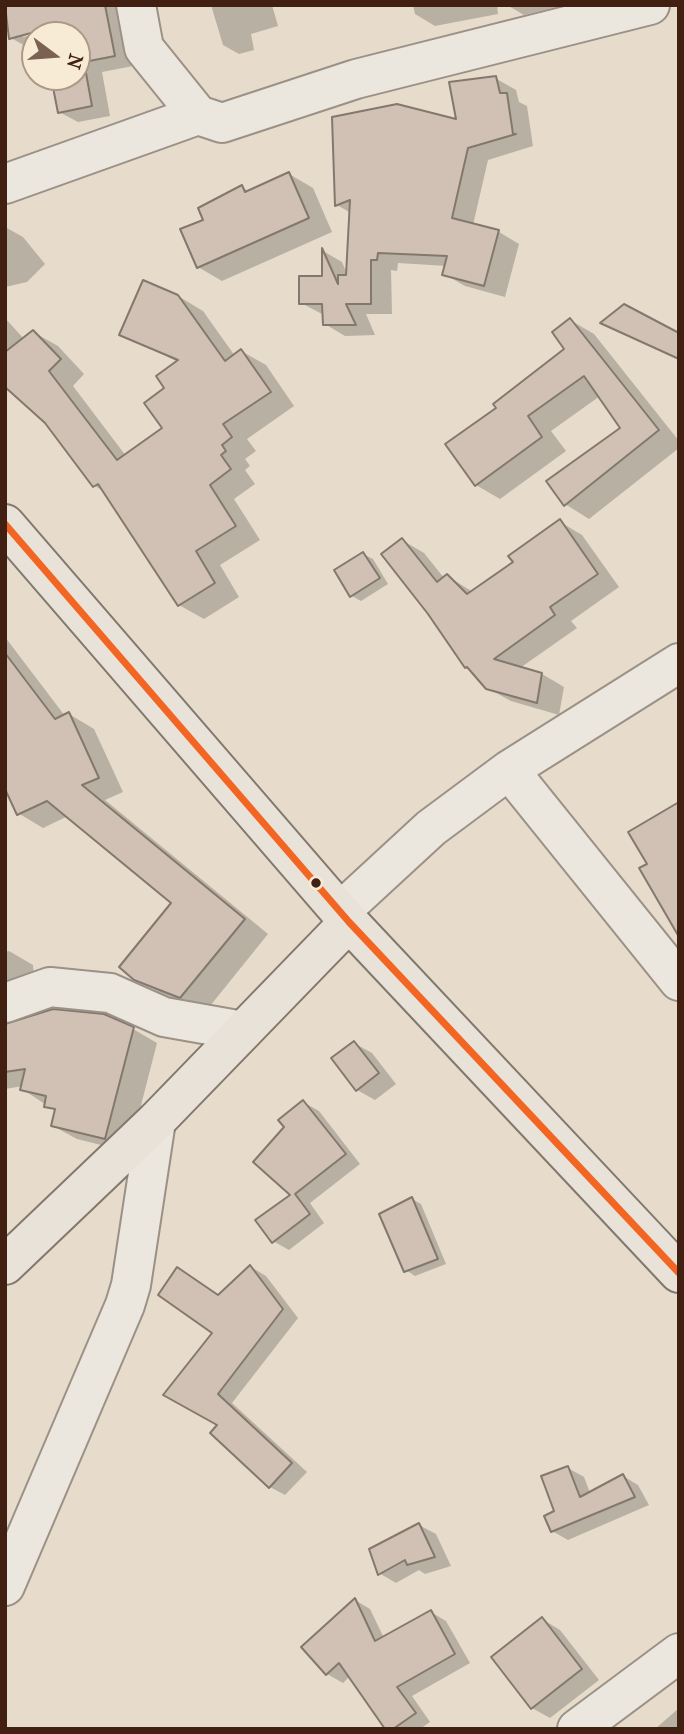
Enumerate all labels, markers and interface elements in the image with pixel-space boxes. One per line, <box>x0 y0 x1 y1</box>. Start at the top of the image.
north arrow <box>21 21 91 91</box>
text: N <box>62 51 87 71</box>
unlabelled marker <box>309 876 323 890</box>

